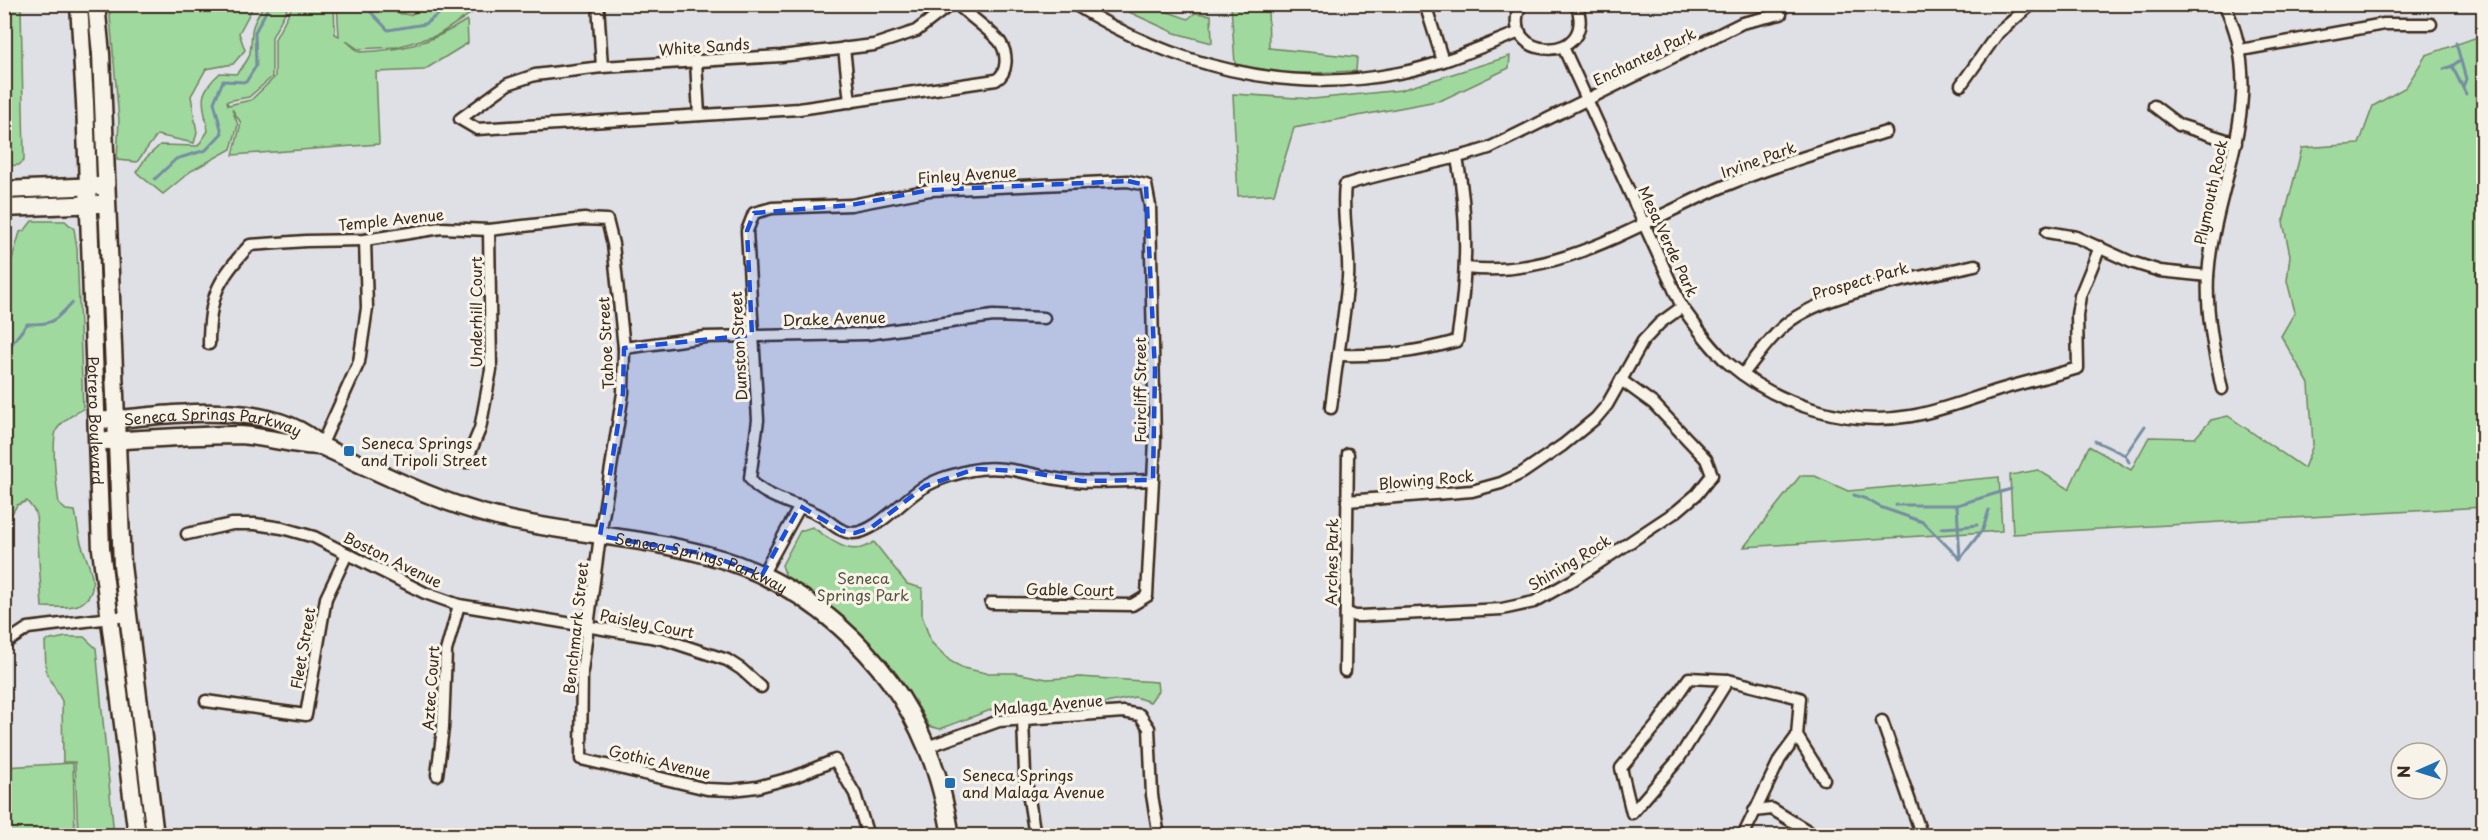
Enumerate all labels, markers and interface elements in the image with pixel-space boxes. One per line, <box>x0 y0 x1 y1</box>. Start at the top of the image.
street label: Enchanted Park <box>1589 21 1699 91</box>
street label: White Sands <box>658 31 750 61</box>
street label: Irvine Park <box>1717 135 1799 183</box>
street label: Plymouth Rock <box>2188 137 2233 247</box>
street label: Finley Avenue <box>917 159 1017 189</box>
street label: Mesa Verde Park <box>1633 182 1705 300</box>
street label: Temple Avenue <box>337 202 445 236</box>
street label: Prospect Park <box>1809 255 1911 305</box>
street label: Underhill Court <box>464 256 487 368</box>
street label: Dunston Street <box>724 291 752 401</box>
street label: Tahoe Street <box>591 296 619 390</box>
street label: Drake Avenue <box>782 305 886 331</box>
street label: Faircliff Street <box>1128 337 1151 443</box>
street label: Potrero Boulevard <box>83 356 110 486</box>
street label: Seneca Springs Parkway <box>122 401 306 441</box>
place label: Seneca Springs and Tripoli Street <box>361 431 487 471</box>
marker: Seneca Springs and Tripoli Street <box>342 444 356 458</box>
street label: Blowing Rock <box>1377 463 1475 495</box>
street label: Arches Park <box>1319 518 1343 606</box>
street label: Boston Avenue <box>340 525 446 593</box>
street label: Seneca Springs Parkway <box>613 526 792 598</box>
street label: Shining Rock <box>1523 528 1615 596</box>
street label: Benchmark Street <box>557 561 593 695</box>
park label: Seneca Springs Park <box>817 566 909 606</box>
street label: Gable Court <box>1026 577 1114 601</box>
street label: Paisley Court <box>598 603 696 643</box>
street label: Fleet Street <box>284 605 320 691</box>
street label: Aztec Court <box>416 645 444 731</box>
street label: Malaga Avenue <box>992 688 1104 720</box>
street label: Gothic Avenue <box>607 738 713 784</box>
north arrow <box>2389 741 2449 801</box>
place label: Seneca Springs and Malaga Avenue <box>962 763 1105 803</box>
text: N <box>2391 765 2415 779</box>
marker: Seneca Springs and Malaga Avenue <box>943 776 957 790</box>

